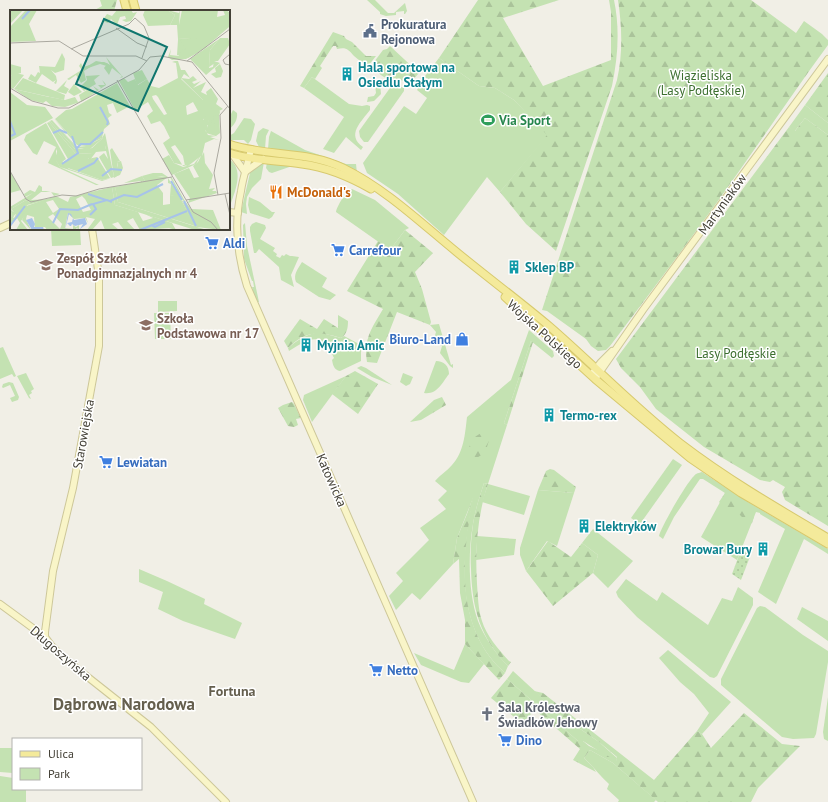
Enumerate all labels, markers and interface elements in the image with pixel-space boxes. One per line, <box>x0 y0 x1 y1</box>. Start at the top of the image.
inset map <box>10 10 230 230</box>
place label: Prokuratura Rejonowa <box>381 16 447 48</box>
public building icon: Prokuratura Rejonowa <box>362 23 378 39</box>
place label: Hala sportowa na Osiedlu Stałym <box>358 59 455 91</box>
building icon: Hala sportowa na Osiedlu Stałym <box>339 66 355 82</box>
park label: Wiązieliska (Lasy Podłęskie) <box>657 67 745 99</box>
sports icon: Via Sport <box>480 112 496 128</box>
place label: Via Sport <box>498 112 551 129</box>
street label: Martyniaków <box>695 170 751 238</box>
restaurant icon: McDonald's <box>268 184 284 200</box>
place label: McDonald's <box>287 184 351 201</box>
supermarket icon: Aldi <box>204 235 220 251</box>
place label: Aldi <box>223 235 245 252</box>
supermarket icon: Carrefour <box>330 242 346 258</box>
place label: Carrefour <box>349 242 401 259</box>
place label: Zespół Szkół Ponadgimnazjalnych nr 4 <box>57 250 198 282</box>
school or university icon: Zespół Szkół Ponadgimnazjalnych nr 4 <box>38 257 54 273</box>
building icon: Sklep BP <box>506 259 522 275</box>
place label: Sklep BP <box>525 259 575 276</box>
street label: Wojska Polskiego <box>504 296 586 373</box>
place label: Szkoła Podstawowa nr 17 <box>157 310 259 342</box>
school or university icon: Szkoła Podstawowa nr 17 <box>138 317 154 333</box>
place label: Biuro-Land <box>389 331 451 348</box>
shop icon: Biuro-Land <box>454 331 470 347</box>
building icon: Myjnia Amic <box>298 337 314 353</box>
place label: Myjnia Amic <box>317 337 385 354</box>
park label: Lasy Podłęskie <box>696 345 776 362</box>
street label: Starowiejska <box>69 398 98 470</box>
building icon: Termo-rex <box>541 407 557 423</box>
place label: Termo-rex <box>560 407 617 424</box>
street label: Katowicka <box>312 451 351 510</box>
supermarket icon: Lewiatan <box>98 454 114 470</box>
place label: Lewiatan <box>117 454 167 471</box>
building icon: Elektryków <box>576 518 592 534</box>
place label: Elektryków <box>595 518 657 535</box>
place label: Browar Bury <box>684 541 753 558</box>
building icon: Browar Bury <box>755 541 771 557</box>
street label: Długoszyńska <box>27 622 95 685</box>
supermarket icon: Netto <box>368 662 384 678</box>
place label: Netto <box>387 662 418 679</box>
district label: Fortuna <box>209 682 256 700</box>
district label: Dąbrowa Narodowa <box>53 693 195 715</box>
place label: Sala Królestwa Świadków Jehowy <box>498 699 598 731</box>
church icon: Sala Królestwa Świadków Jehowy <box>479 706 495 722</box>
supermarket icon: Dino <box>497 732 513 748</box>
place label: Dino <box>516 732 542 749</box>
legend <box>12 738 142 790</box>
text: Ulica <box>48 746 74 761</box>
text: Park <box>48 766 70 781</box>

